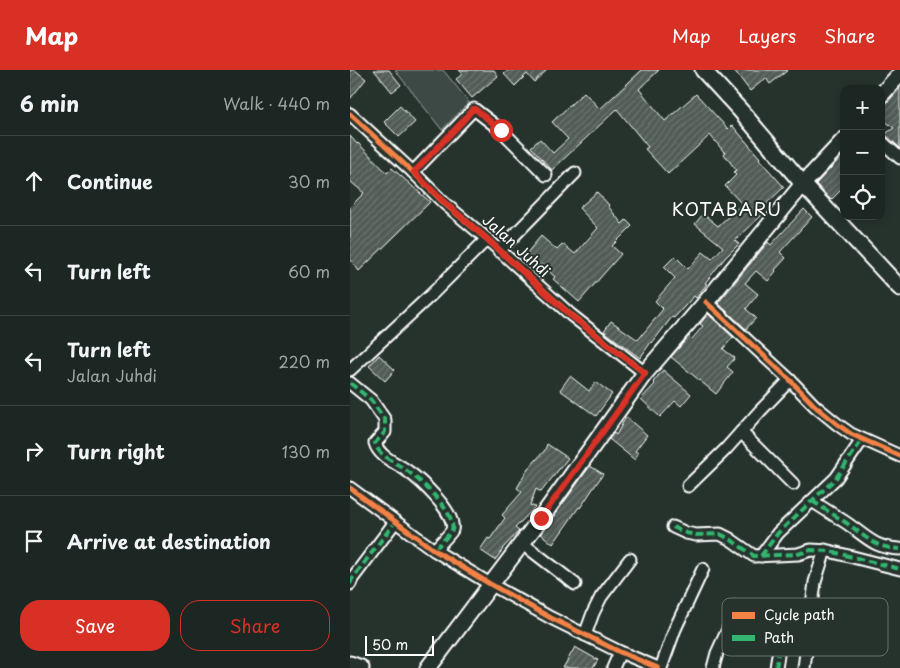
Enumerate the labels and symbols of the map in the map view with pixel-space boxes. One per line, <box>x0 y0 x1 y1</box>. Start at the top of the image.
route start <box>490 119 513 142</box>
district label: KOTABARU <box>672 195 782 222</box>
street label: Jalan Juhdi <box>478 208 556 282</box>
route end <box>530 507 553 530</box>
legend <box>722 598 888 656</box>
text: Cycle path <box>764 604 835 625</box>
text: Path <box>764 627 794 648</box>
scale bar <box>365 633 434 656</box>

